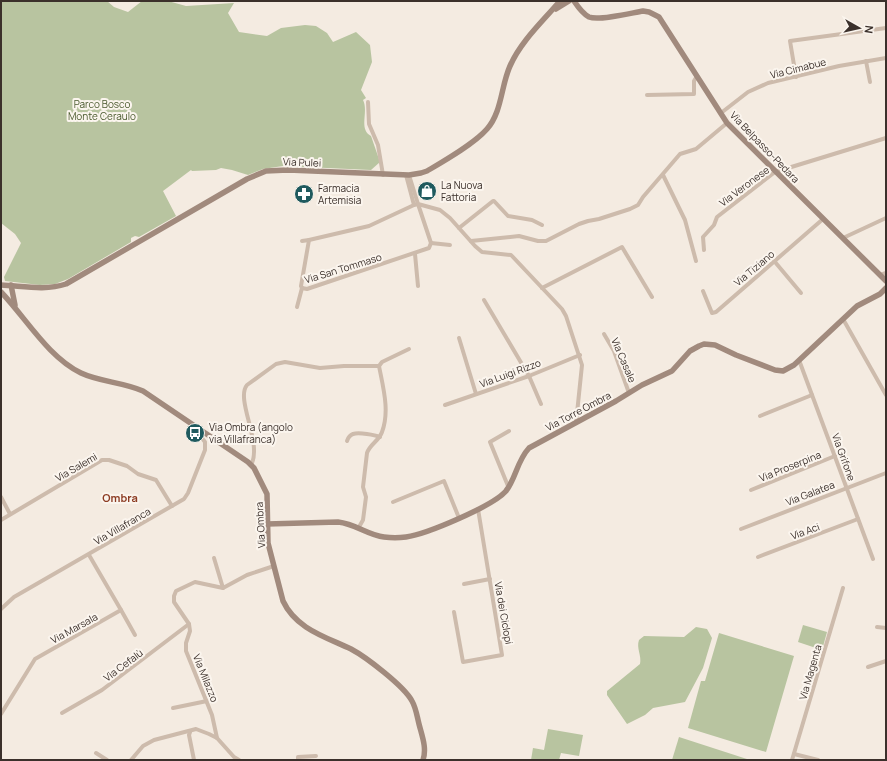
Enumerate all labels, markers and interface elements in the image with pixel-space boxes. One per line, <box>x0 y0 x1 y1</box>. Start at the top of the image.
north arrow <box>839 8 879 48</box>
text: N <box>861 25 877 35</box>
street label: Via Cimabue <box>769 54 827 82</box>
park label: Parco Bosco Monte Ceraulo <box>68 97 136 123</box>
street label: Via Belpasso-Pedara <box>727 108 803 186</box>
street label: Via Pulei <box>283 154 321 170</box>
street label: Via Veronese <box>716 162 772 209</box>
place label: La Nuova Fattoria <box>441 178 483 204</box>
shop icon: La Nuova Fattoria <box>416 180 438 202</box>
place label: Farmacia Artemisia <box>318 181 361 207</box>
pharmacy icon: Farmacia Artemisia <box>293 183 315 205</box>
street label: Via Tiziano <box>731 247 777 289</box>
street label: Via San Tommaso <box>303 250 383 286</box>
street label: Via Casale <box>608 335 640 385</box>
street label: Via Luigi Rizzo <box>477 355 543 391</box>
street label: Via Torre Ombra <box>543 388 613 434</box>
place label: Via Ombra (angolo via Villafranca) <box>209 420 293 446</box>
bus stop icon: Via Ombra (angolo via Villafranca) <box>184 422 206 444</box>
street label: Via Grifone <box>829 431 859 483</box>
street label: Via Proserpina <box>757 447 823 485</box>
street label: Via Salemi <box>52 449 100 485</box>
street label: Via Galatea <box>784 477 836 509</box>
district label: Ombra <box>102 490 138 505</box>
street label: Via Ombra <box>252 502 268 548</box>
street label: Via Villafranca <box>91 504 153 548</box>
street label: Via Aci <box>789 519 821 543</box>
street label: Via dei Ciclopi <box>492 581 516 645</box>
street label: Via Marsala <box>48 609 100 647</box>
street label: Via Magenta <box>795 643 825 701</box>
street label: Via Cefalù <box>100 646 146 684</box>
street label: Via Milazzo <box>190 652 222 704</box>

